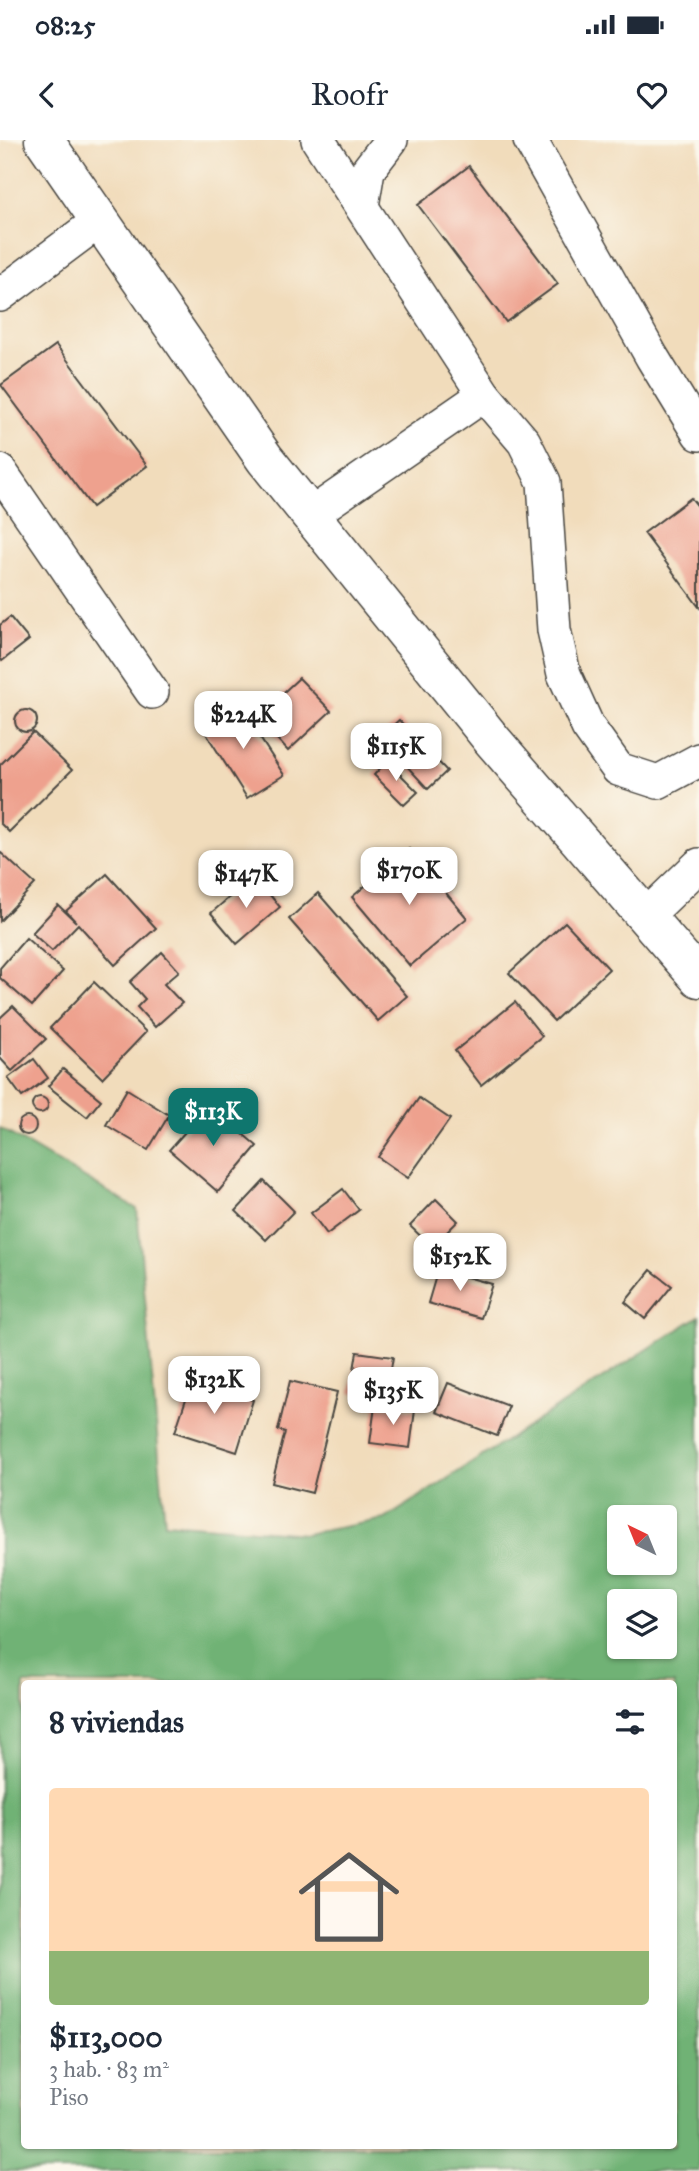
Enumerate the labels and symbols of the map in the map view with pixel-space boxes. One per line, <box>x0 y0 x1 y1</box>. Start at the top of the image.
pin: $224K <box>194 692 292 751</box>
pin: $115K <box>347 724 445 783</box>
pin: $170K <box>360 848 458 907</box>
pin: $147K <box>197 850 295 910</box>
pin: $113K <box>164 1088 262 1148</box>
pin: $152K <box>411 1234 509 1293</box>
pin: $132K <box>165 1356 263 1416</box>
pin: $135K <box>344 1368 442 1427</box>
north arrow <box>607 1505 677 1575</box>

